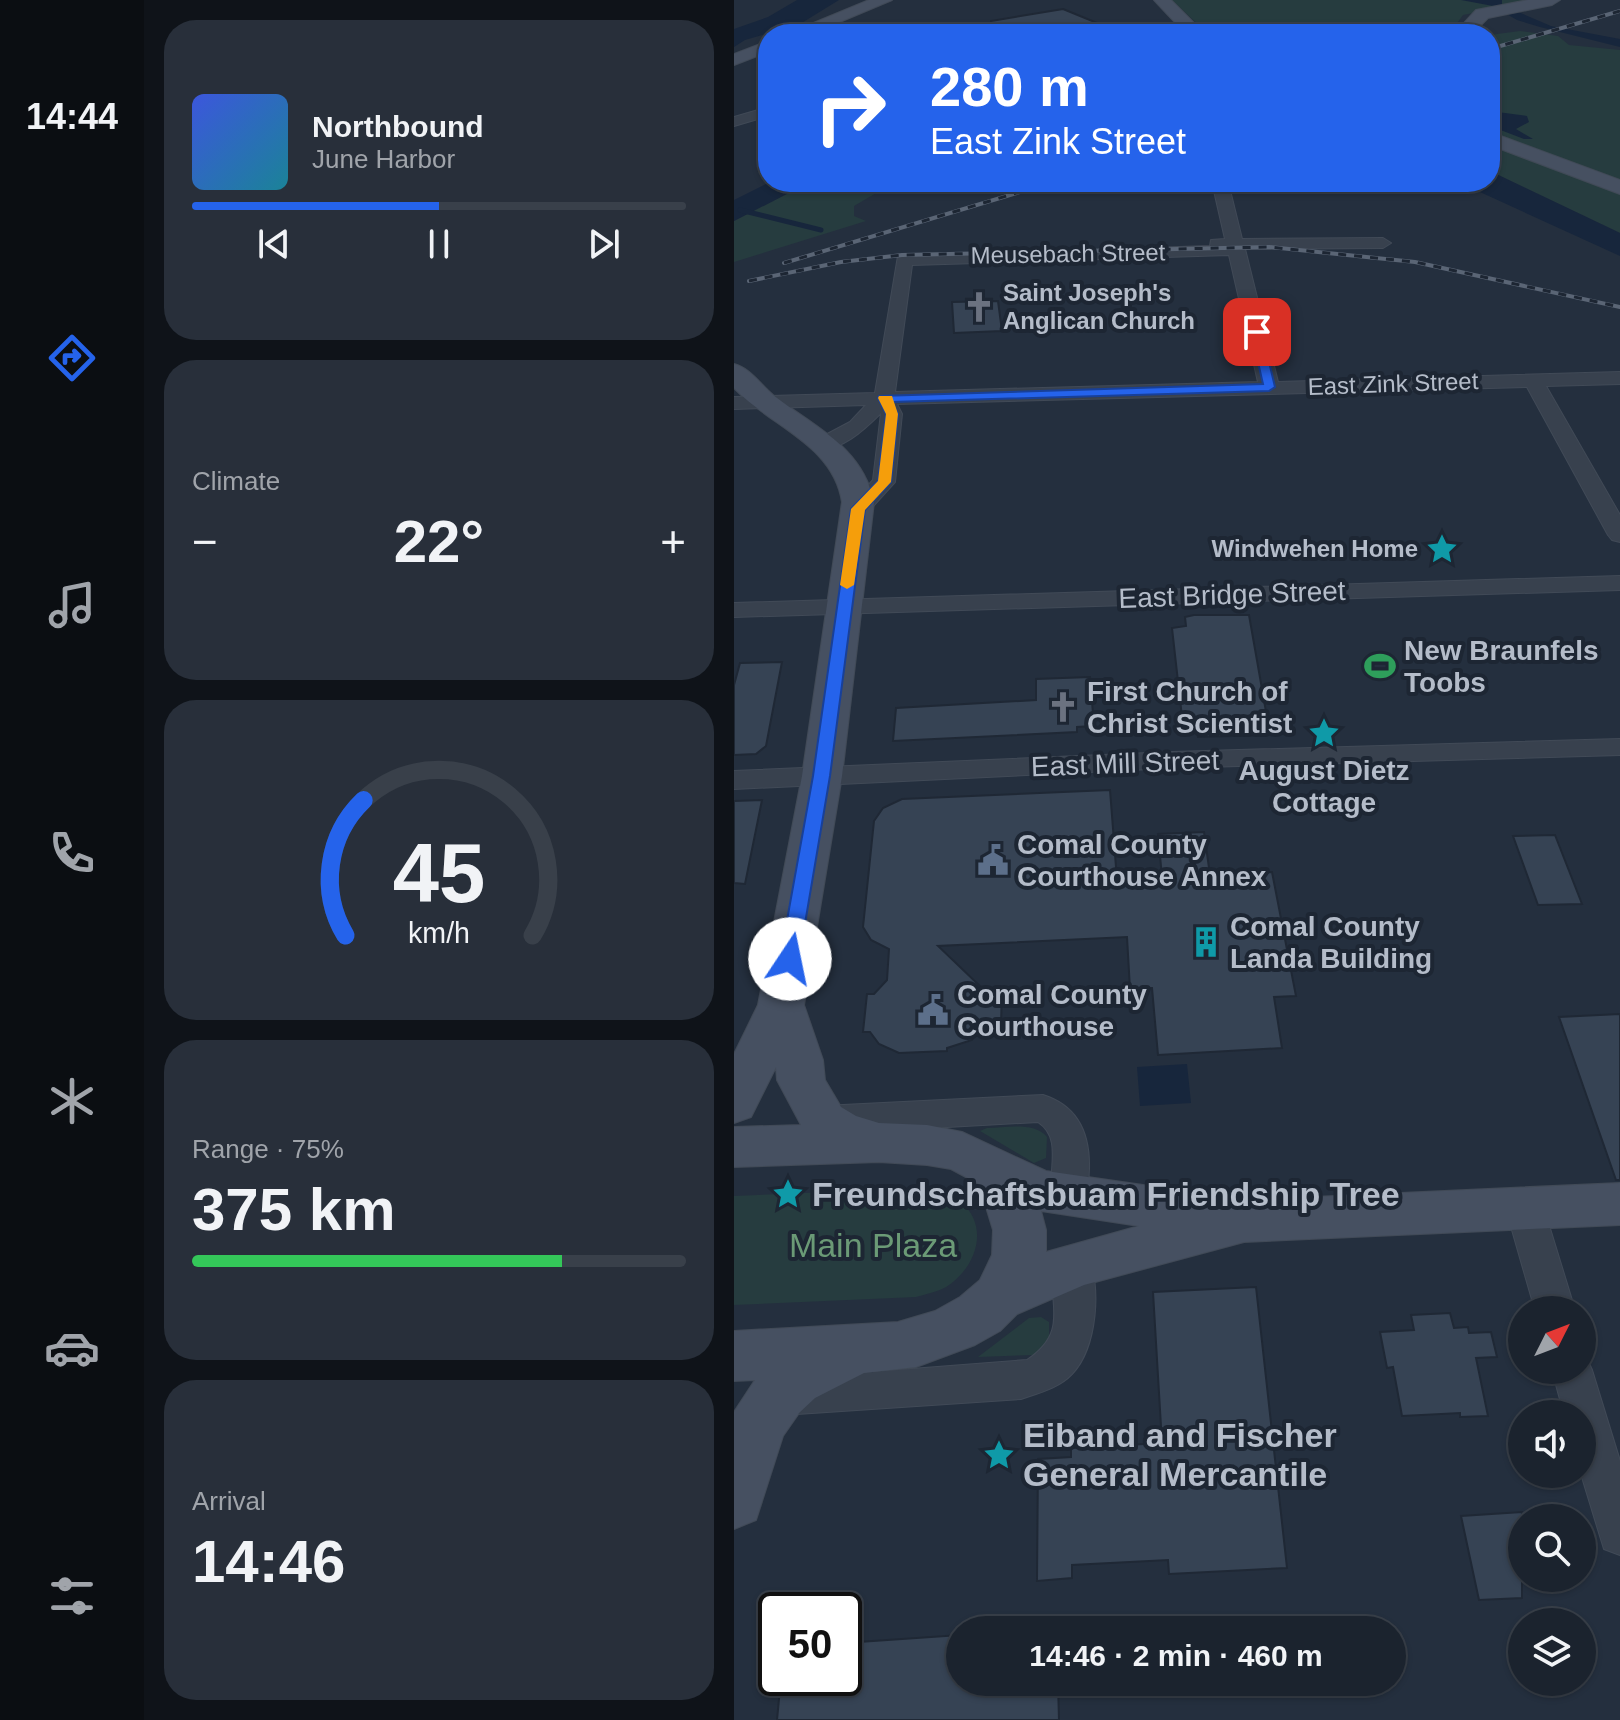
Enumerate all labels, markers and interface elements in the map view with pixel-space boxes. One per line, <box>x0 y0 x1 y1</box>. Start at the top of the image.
text: 280 m <box>930 55 1089 118</box>
icon: right <box>798 56 902 160</box>
text: 14:44 <box>26 96 118 137</box>
text: Northbound <box>312 110 484 143</box>
text: East Zink Street <box>930 121 1186 162</box>
text: June Harbor <box>312 144 455 174</box>
icon: previous <box>252 222 296 266</box>
icon: pause <box>417 222 461 266</box>
icon: next <box>582 222 626 266</box>
street label: Meusebach Street <box>970 238 1166 269</box>
place label: Saint Joseph's Anglican Church <box>1003 279 1195 334</box>
church icon: Saint Joseph's Anglican Church <box>962 290 996 324</box>
pin <box>1223 298 1291 366</box>
icon: arrive <box>1235 310 1279 354</box>
icon: directions <box>44 330 100 386</box>
street label: East Zink Street <box>1307 367 1479 400</box>
text: Climate <box>192 466 280 496</box>
text: 22° <box>394 508 484 575</box>
text: − <box>192 517 218 566</box>
text: + <box>660 517 686 566</box>
place icon: Windwehen Home <box>1425 532 1459 566</box>
place label: Windwehen Home <box>1212 535 1418 562</box>
street label: East Bridge Street <box>1118 575 1346 614</box>
icon: music <box>44 577 100 633</box>
place label: New Braunfels Toobs <box>1404 635 1599 698</box>
sports icon: New Braunfels Toobs <box>1363 649 1397 683</box>
place label: First Church of Christ Scientist <box>1087 676 1292 739</box>
church icon: First Church of Christ Scientist <box>1046 690 1080 724</box>
place icon: August Dietz Cottage <box>1307 716 1341 750</box>
street label: East Mill Street <box>1030 745 1220 782</box>
place label: August Dietz Cottage <box>1238 755 1410 818</box>
icon: phone <box>44 825 100 881</box>
text: 45 <box>393 827 485 920</box>
place label: Comal County Courthouse Annex <box>1017 829 1267 892</box>
public building icon: Comal County Courthouse Annex <box>976 843 1010 877</box>
place label: Comal County Landa Building <box>1230 911 1432 974</box>
text: km/h <box>408 917 470 949</box>
position arrow <box>748 917 832 1001</box>
building icon: Comal County Landa Building <box>1189 925 1223 959</box>
place label: Comal County Courthouse <box>957 979 1147 1042</box>
public building icon: Comal County Courthouse <box>916 993 950 1027</box>
icon: climate <box>44 1073 100 1129</box>
text: Range · 75% <box>192 1134 344 1164</box>
place label: Freundschaftsbuam Friendship Tree <box>812 1175 1400 1213</box>
text: 375 km <box>192 1176 396 1243</box>
place icon: Freundschaftsbuam Friendship Tree <box>771 1177 805 1211</box>
park label: Main Plaza <box>789 1226 957 1264</box>
north arrow <box>1508 1296 1596 1384</box>
map controls <box>1508 1296 1596 1696</box>
icon: car <box>44 1320 100 1376</box>
button: sound <box>1508 1400 1596 1488</box>
place label: Eiband and Fischer General Mercantile <box>1023 1416 1337 1493</box>
place icon: Eiband and Fischer General Mercantile <box>982 1438 1016 1472</box>
text: Arrival <box>192 1486 266 1516</box>
button: search <box>1508 1504 1596 1592</box>
text: 14:46 <box>192 1528 345 1595</box>
icon: filters <box>44 1568 100 1624</box>
speed limit sign: 50 <box>758 1592 862 1696</box>
button: layers <box>1508 1608 1596 1696</box>
text: 14:46 · 2 min · 460 m <box>1029 1639 1323 1672</box>

